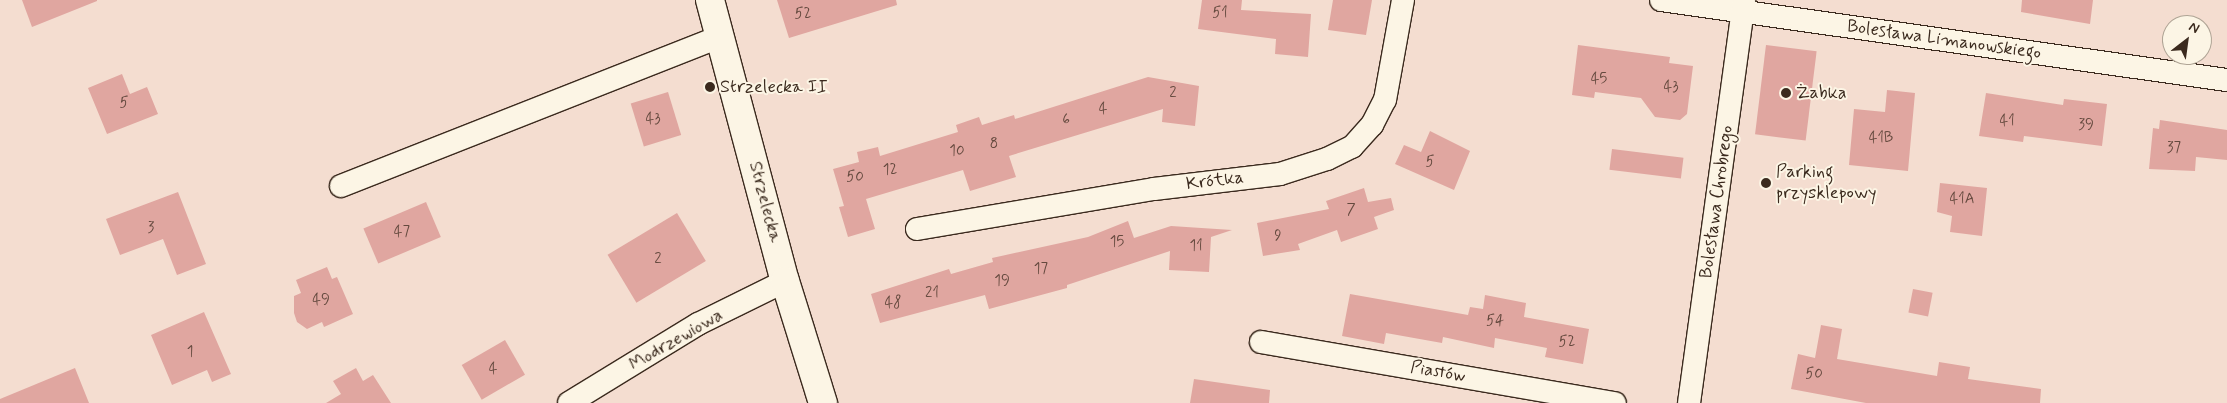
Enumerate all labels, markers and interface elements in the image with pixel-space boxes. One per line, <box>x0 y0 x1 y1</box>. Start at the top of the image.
house number: 51 <box>1212 5 1228 23</box>
house number: 52 <box>795 6 811 24</box>
street label: Bolesława Limanowskiego <box>1844 15 2044 65</box>
north arrow <box>2162 15 2212 65</box>
text: N <box>2185 18 2203 38</box>
house number: 45 <box>1591 71 1607 89</box>
place label: Strzelecka II <box>720 76 828 98</box>
house number: 43 <box>1663 79 1679 97</box>
marker: Strzelecka II <box>704 81 716 93</box>
place label: Żabka <box>1796 82 1847 104</box>
house number: 2 <box>1169 85 1177 103</box>
marker: Żabka <box>1780 87 1792 99</box>
house number: 5 <box>120 95 128 113</box>
house number: 4 <box>1099 101 1107 119</box>
house number: 43 <box>645 111 661 129</box>
house number: 6 <box>1062 112 1070 130</box>
house number: 41 <box>1999 113 2015 131</box>
house number: 39 <box>2078 117 2094 135</box>
street label: Bolesława Chrobrego <box>1695 122 1739 282</box>
house number: 41B <box>1869 130 1893 148</box>
house number: 8 <box>990 136 998 154</box>
house number: 37 <box>2167 140 2181 158</box>
house number: 10 <box>949 143 965 161</box>
house number: 5 <box>1426 154 1434 172</box>
street label: Strzelecka <box>744 159 786 245</box>
house number: 12 <box>883 162 897 180</box>
place label: Parking przysklepowy <box>1776 162 1877 204</box>
street label: Krótka <box>1185 167 1245 195</box>
house number: 50 <box>846 169 864 187</box>
marker: Parking przysklepowy <box>1760 177 1772 189</box>
house number: 41A <box>1950 191 1974 209</box>
house number: 7 <box>1346 202 1356 220</box>
house number: 3 <box>148 220 154 238</box>
house number: 47 <box>394 224 410 242</box>
house number: 9 <box>1274 228 1282 246</box>
house number: 15 <box>1110 234 1124 252</box>
house number: 11 <box>1189 238 1203 256</box>
house number: 2 <box>654 251 662 269</box>
house number: 17 <box>1034 261 1048 279</box>
house number: 19 <box>994 273 1010 291</box>
house number: 21 <box>925 285 939 303</box>
house number: 49 <box>312 292 330 310</box>
house number: 48 <box>885 295 901 313</box>
street label: Modrzewiowa <box>625 305 727 375</box>
house number: 54 <box>1486 313 1504 331</box>
house number: 52 <box>1559 334 1575 352</box>
house number: 1 <box>187 344 193 362</box>
street label: Piastów <box>1409 357 1467 387</box>
house number: 4 <box>489 361 497 379</box>
house number: 50 <box>1805 366 1823 384</box>

